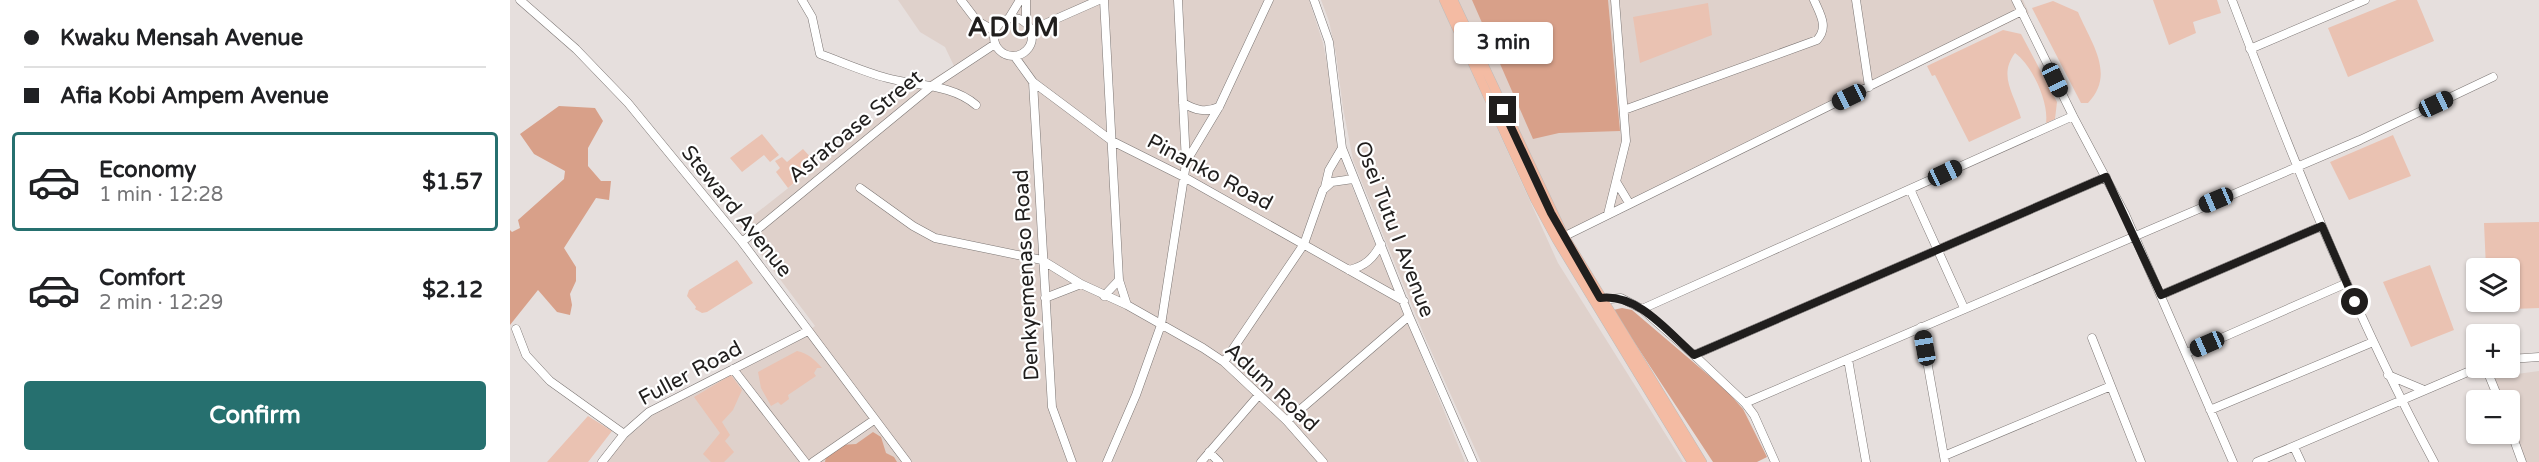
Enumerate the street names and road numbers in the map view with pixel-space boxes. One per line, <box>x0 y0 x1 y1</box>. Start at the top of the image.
street label: Asratoase Street <box>783 65 927 188</box>
street label: Pinanko Road <box>1143 129 1277 216</box>
street label: Osei Tutu I Avenue <box>1349 138 1440 321</box>
street label: Steward Avenue <box>676 140 797 282</box>
street label: Denkyemenaso Road <box>1008 169 1045 381</box>
street label: Fuller Road <box>634 336 746 411</box>
street label: Adum Road <box>1220 338 1324 437</box>

